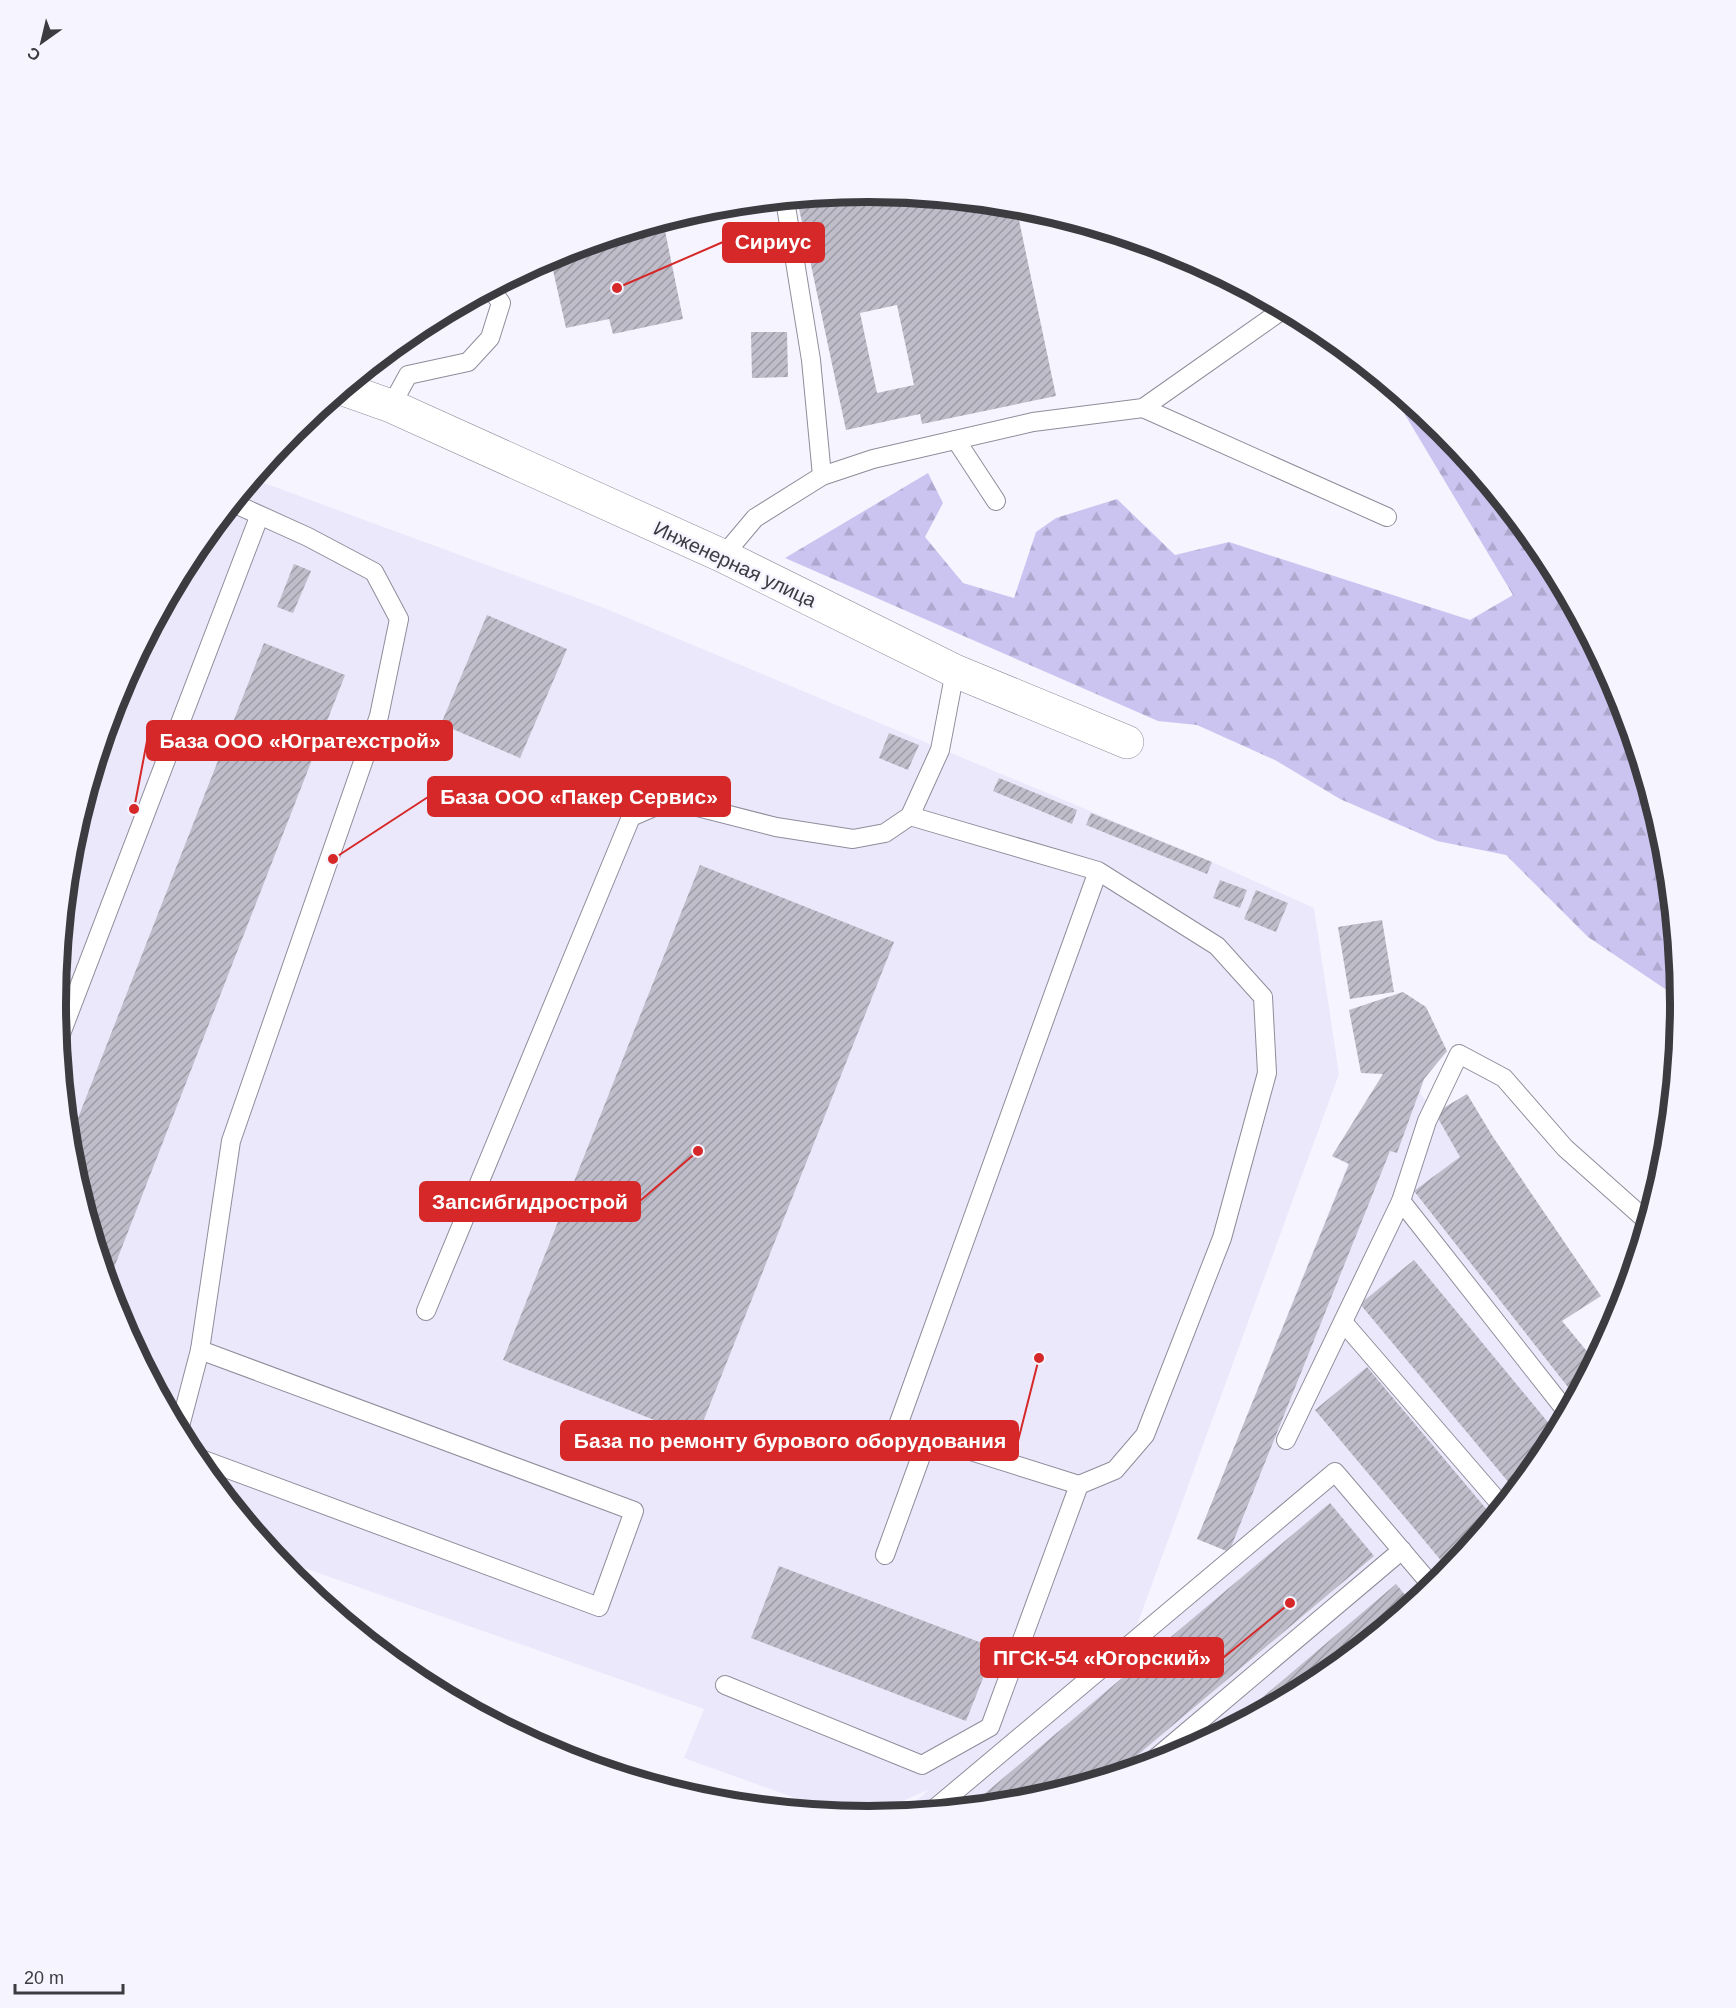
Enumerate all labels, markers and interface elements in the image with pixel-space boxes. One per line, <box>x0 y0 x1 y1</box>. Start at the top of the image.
north arrow <box>12 12 72 72</box>
text: С <box>24 43 43 64</box>
callout: Сириус <box>723 223 824 262</box>
text: Сириус <box>735 230 812 253</box>
street label: Инженерная улица <box>650 517 821 612</box>
callout: База ООО «Югратехстрой» <box>147 721 452 760</box>
text: База ООО «Югратехстрой» <box>159 729 441 752</box>
callout: База ООО «Пакер Сервис» <box>428 777 730 816</box>
text: База ООО «Пакер Сервис» <box>440 785 718 808</box>
callout: Запсибгидрострой <box>420 1182 640 1221</box>
text: Запсибгидрострой <box>432 1190 628 1213</box>
callout: База по ремонту бурового оборудования <box>561 1421 1018 1460</box>
text: База по ремонту бурового оборудования <box>574 1429 1006 1452</box>
callout: ПГСК-54 «Югорский» <box>981 1638 1223 1677</box>
text: ПГСК-54 «Югорский» <box>993 1646 1211 1669</box>
scale bar <box>15 1957 123 1995</box>
text: 20 m <box>24 1968 64 1988</box>

